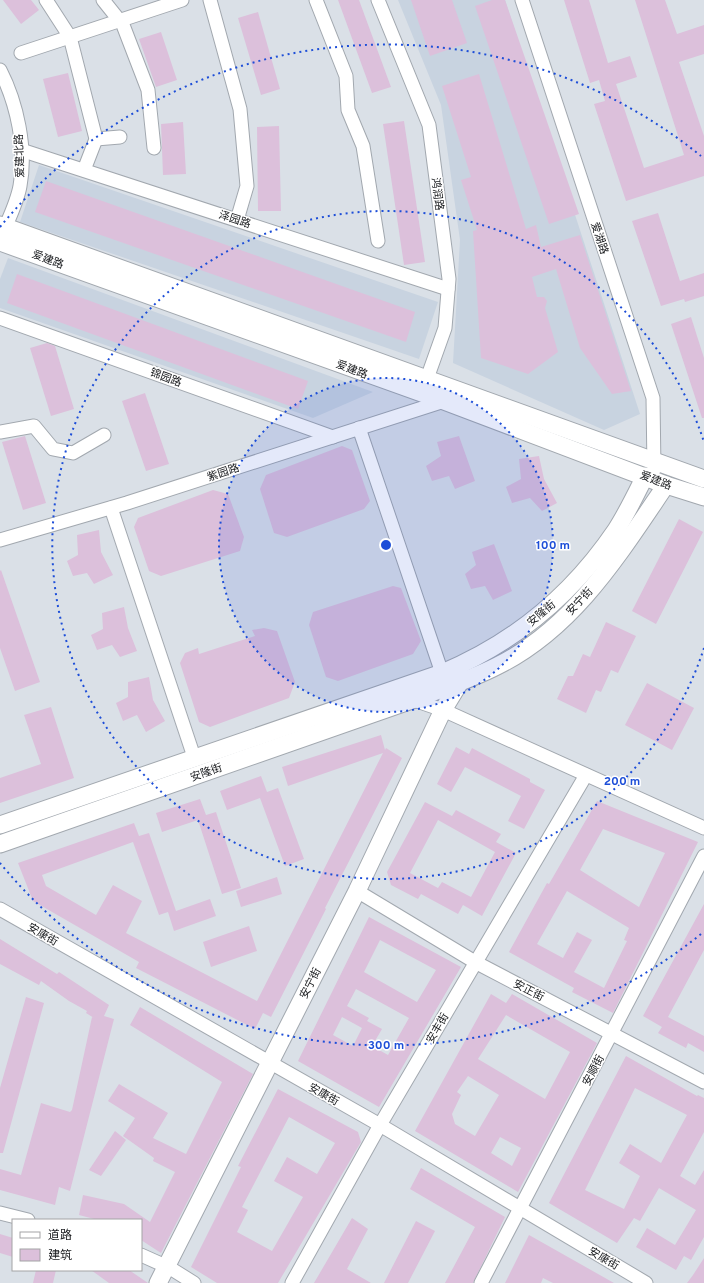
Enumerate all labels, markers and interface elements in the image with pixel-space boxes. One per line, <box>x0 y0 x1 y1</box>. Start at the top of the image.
street label: 爱建北路 <box>12 134 28 178</box>
street label: 鸿润路 <box>428 177 446 211</box>
street label: 泽园路 <box>217 208 253 232</box>
street label: 爱湖路 <box>587 220 611 256</box>
street label: 爱建路 <box>30 248 66 272</box>
street label: 爱建路 <box>334 358 370 382</box>
street label: 锦园路 <box>148 366 184 390</box>
street label: 紫园路 <box>205 461 241 485</box>
street label: 爱建路 <box>638 468 674 493</box>
centre of rings <box>379 538 393 552</box>
text: 100 m <box>536 538 570 554</box>
street label: 安宁街 <box>563 585 596 619</box>
street label: 安隆街 <box>525 598 559 630</box>
street label: 安隆街 <box>188 761 224 785</box>
text: 200 m <box>604 774 640 790</box>
street label: 安康街 <box>25 921 60 949</box>
street label: 安宁街 <box>297 966 325 1001</box>
street label: 安正街 <box>511 977 546 1005</box>
street label: 安丰街 <box>424 1011 452 1046</box>
text: 300 m <box>368 1038 404 1054</box>
street label: 安顺街 <box>580 1053 608 1088</box>
street label: 安康街 <box>306 1081 341 1109</box>
legend <box>12 1219 142 1271</box>
text: 道路 <box>48 1228 72 1244</box>
street label: 安康街 <box>586 1245 621 1273</box>
text: 建筑 <box>48 1248 72 1264</box>

